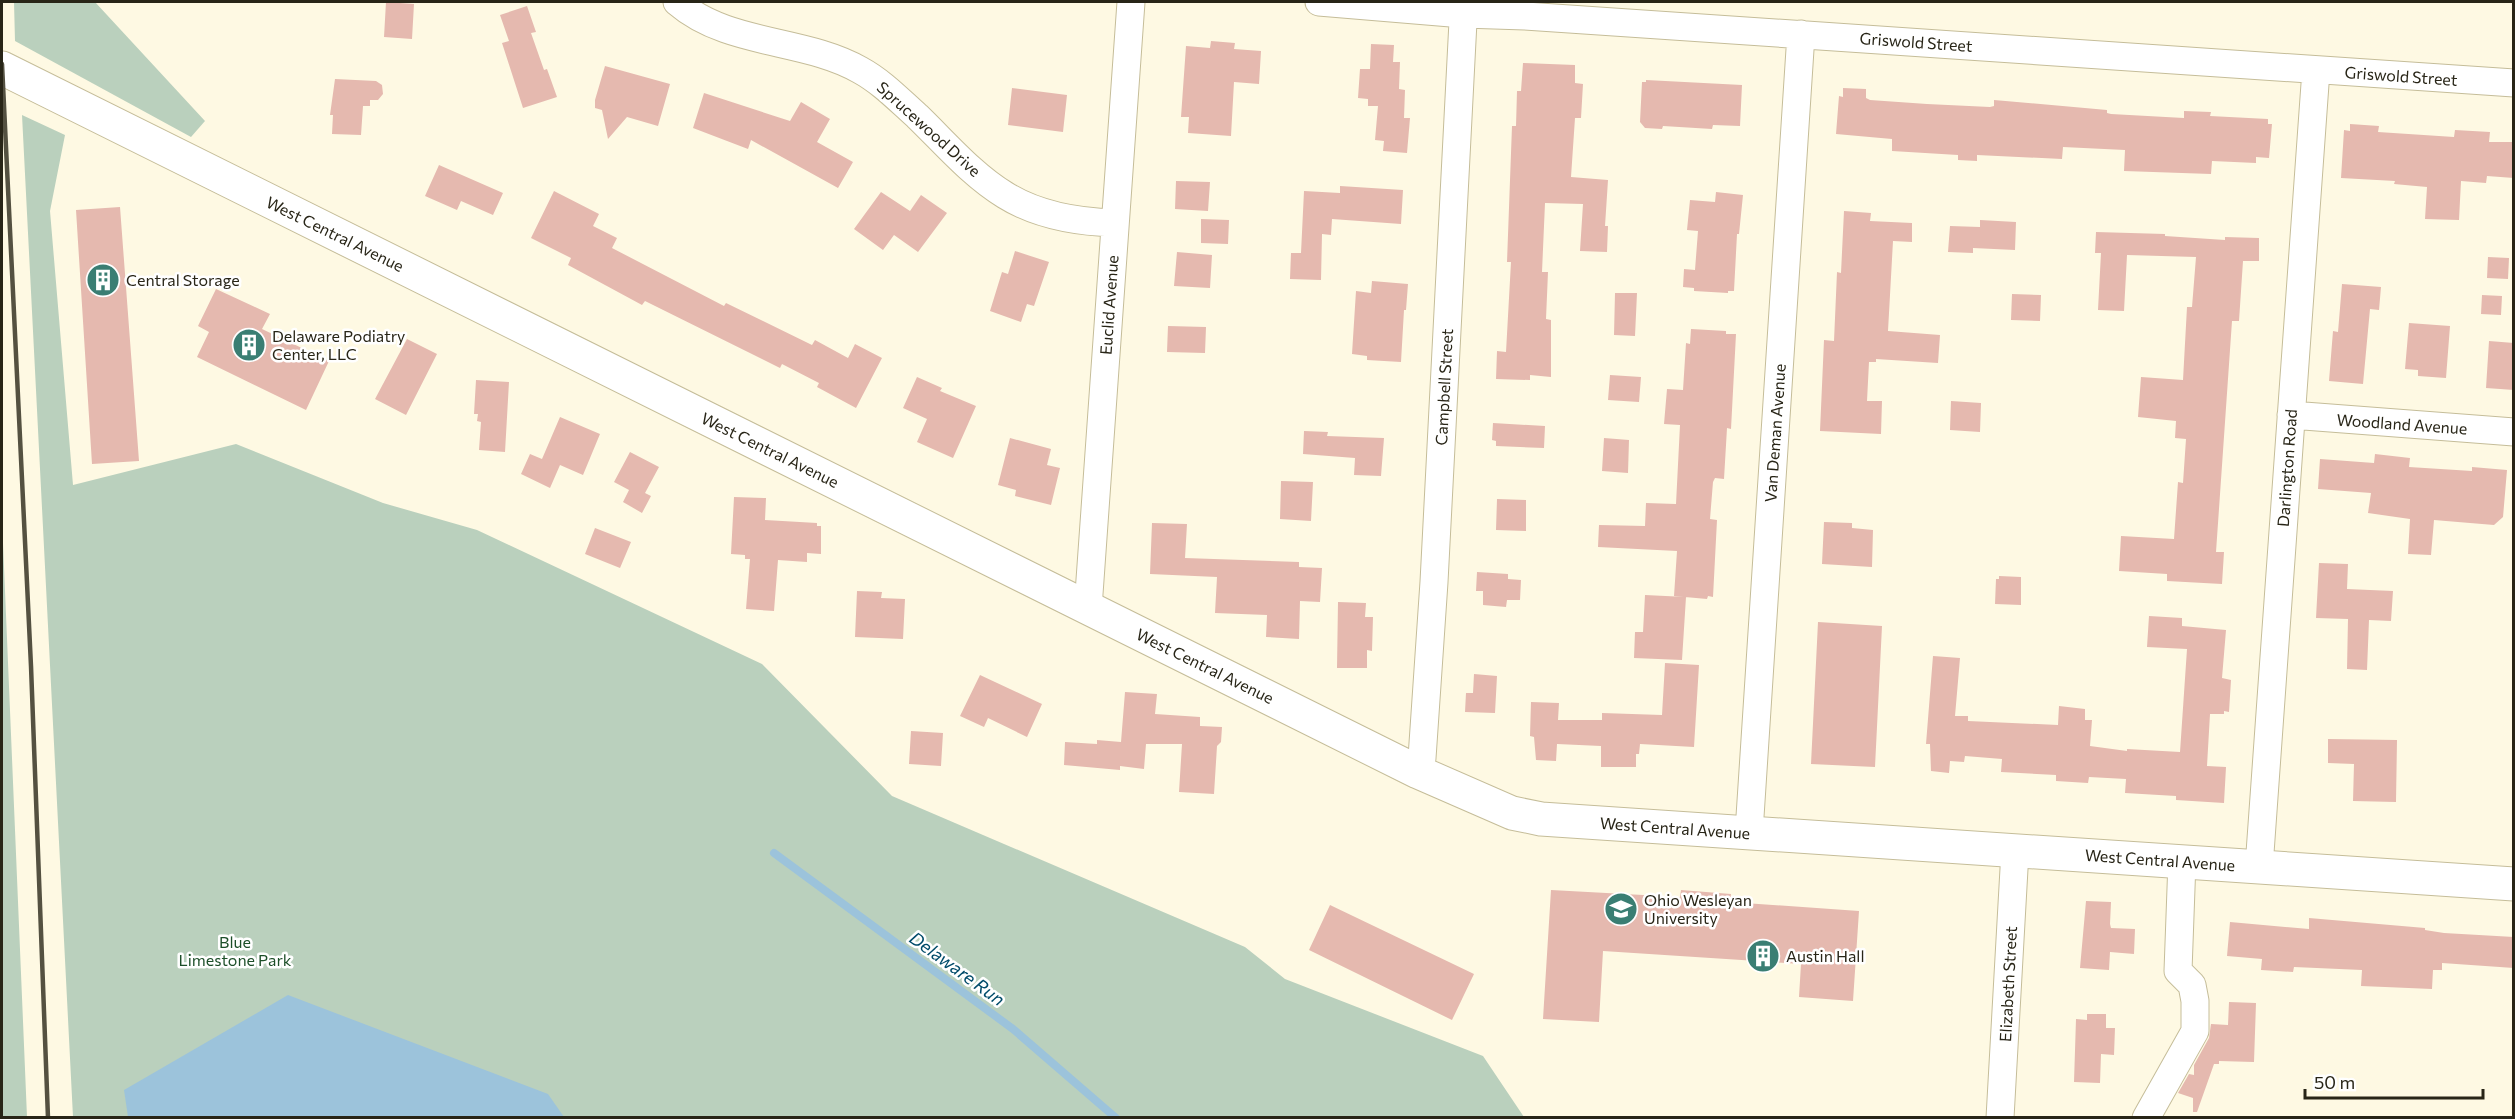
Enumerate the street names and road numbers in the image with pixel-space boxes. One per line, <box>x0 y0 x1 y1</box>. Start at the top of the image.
street label: Griswold Street <box>1859 28 1974 55</box>
street label: Griswold Street <box>2344 62 2459 89</box>
street label: Sprucewood Drive <box>874 77 985 180</box>
street label: West Central Avenue <box>263 192 407 275</box>
street label: Euclid Avenue <box>1096 254 1121 356</box>
street label: Campbell Street <box>1431 328 1456 446</box>
street label: Van Deman Avenue <box>1760 363 1789 503</box>
street label: West Central Avenue <box>698 408 842 491</box>
street label: Darlington Road <box>2273 408 2300 528</box>
street label: Woodland Avenue <box>2336 409 2468 438</box>
street label: West Central Avenue <box>1133 624 1277 707</box>
street label: West Central Avenue <box>1599 813 1751 842</box>
street label: West Central Avenue <box>2084 845 2236 874</box>
street label: Elizabeth Street <box>1995 925 2020 1042</box>

